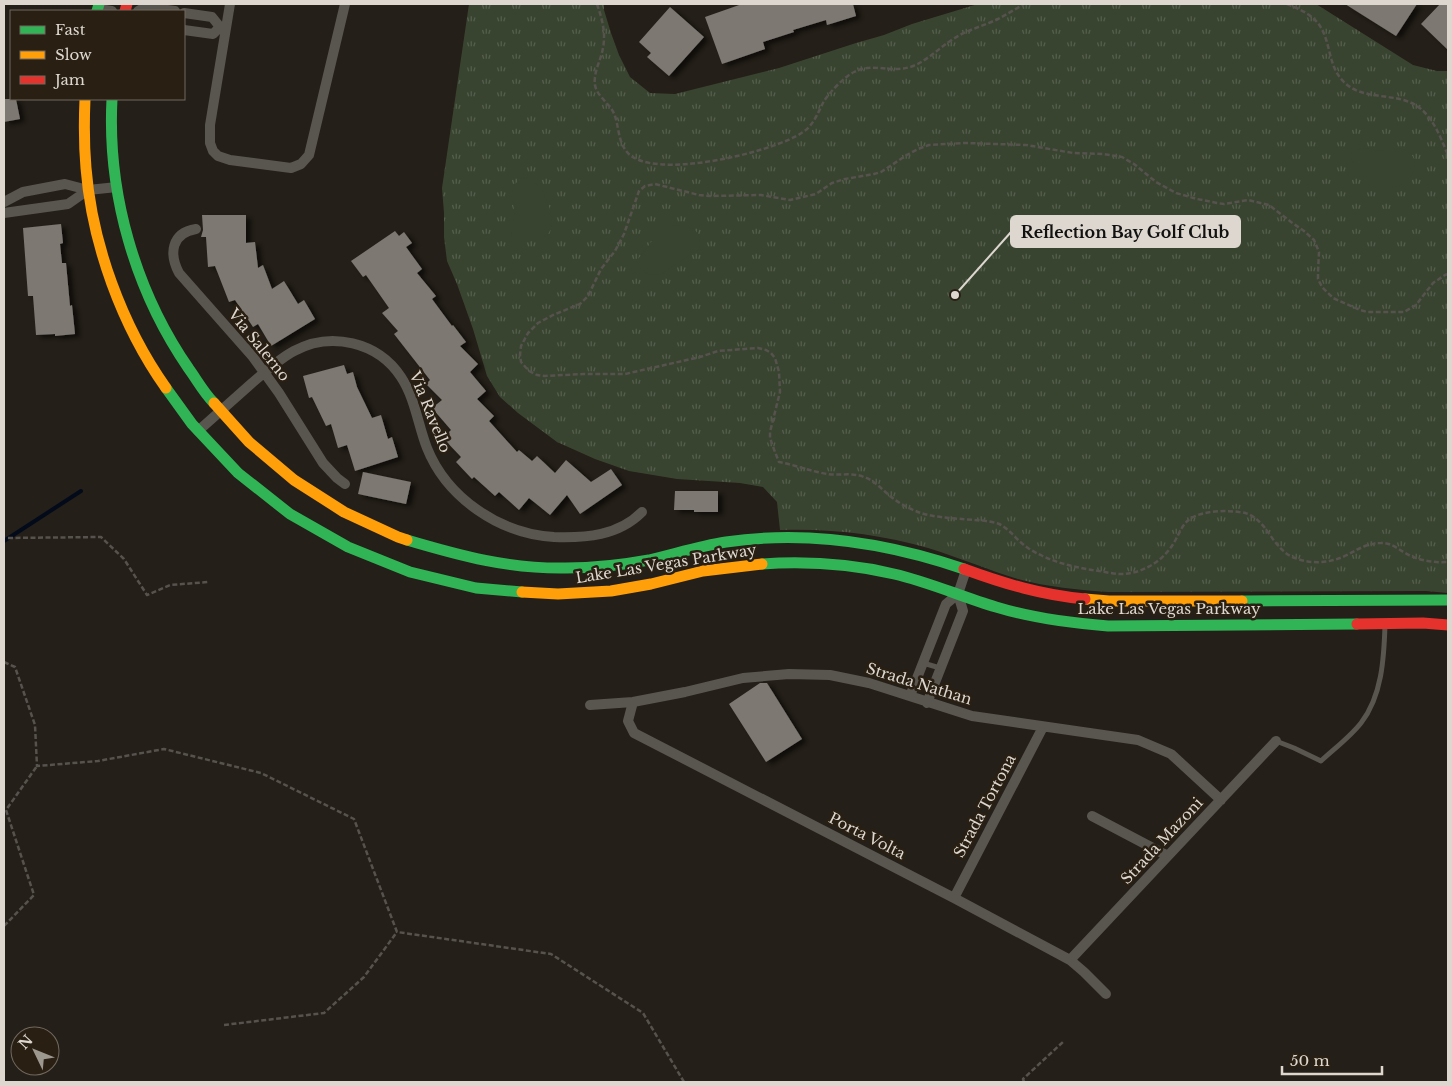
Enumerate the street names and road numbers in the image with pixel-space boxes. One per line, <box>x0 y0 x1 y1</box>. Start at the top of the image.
street label: Via Salerno <box>224 304 295 385</box>
street label: Via Ravello <box>405 367 455 455</box>
street label: Lake Las Vegas Parkway <box>574 540 758 587</box>
street label: Lake Las Vegas Parkway <box>1077 599 1261 618</box>
street label: Strada Nathan <box>864 658 974 709</box>
street label: Strada Tortona <box>949 750 1020 861</box>
street label: Strada Mazoni <box>1117 793 1207 888</box>
street label: Porta Volta <box>826 808 909 863</box>

